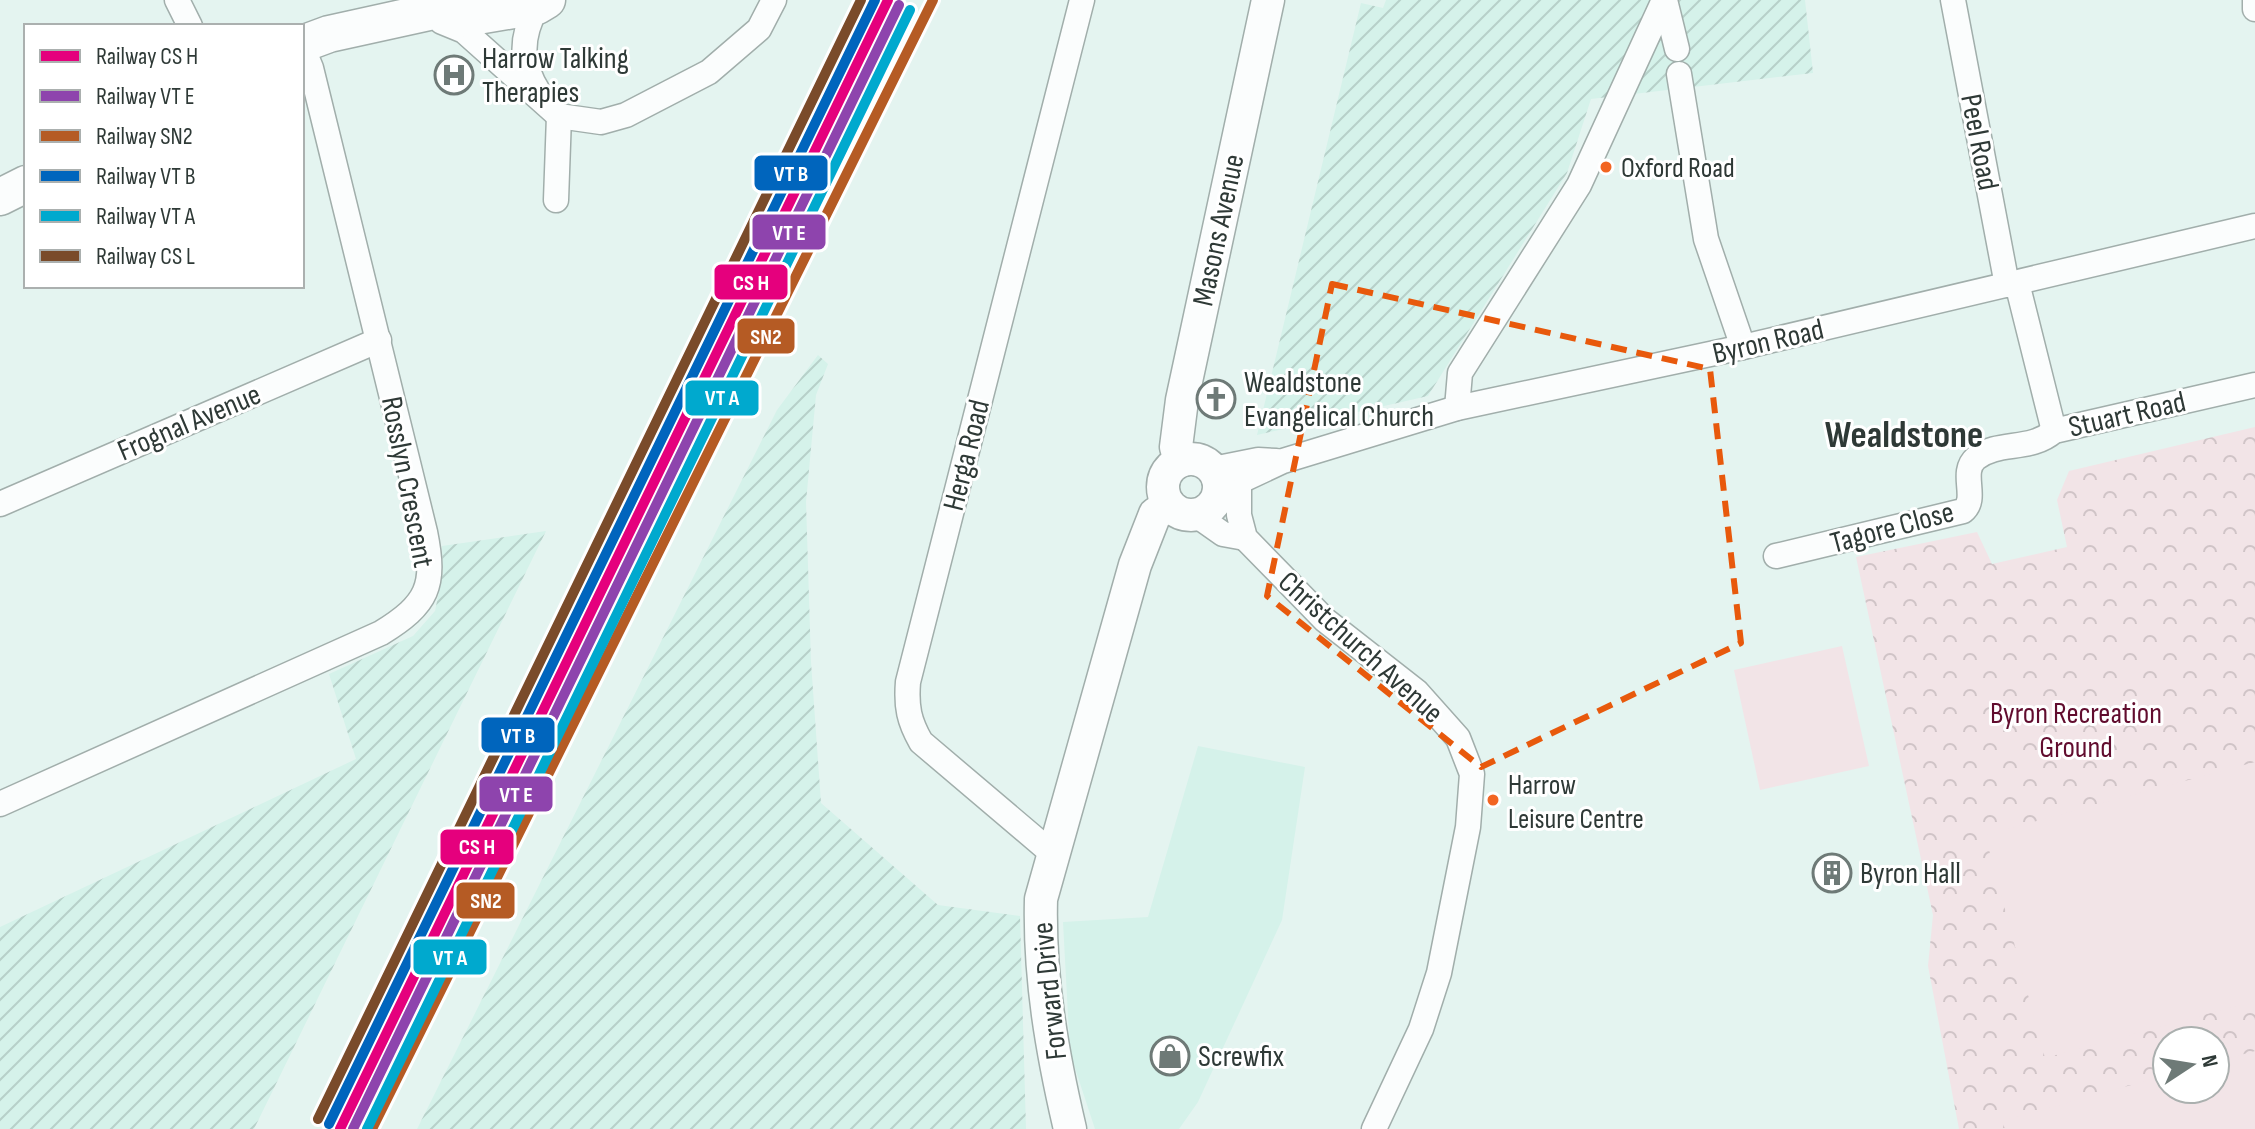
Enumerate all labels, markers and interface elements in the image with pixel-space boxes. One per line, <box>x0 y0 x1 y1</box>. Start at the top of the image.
legend <box>24 24 304 288</box>
place label: Harrow Talking Therapies <box>482 41 629 111</box>
text: Railway CS H <box>96 42 198 71</box>
hospital icon: Harrow Talking Therapies <box>433 54 475 96</box>
text: Railway VT E <box>96 82 195 111</box>
street label: Peel Road <box>1952 91 2006 193</box>
text: Railway SN2 <box>96 122 193 151</box>
street label: Masons Avenue <box>1185 151 1253 309</box>
place label: Oxford Road <box>1621 152 1735 185</box>
line badge: VT B <box>753 154 829 192</box>
marker: Oxford Road <box>1598 159 1614 175</box>
text: VT B <box>774 161 808 188</box>
text: Railway VT B <box>96 162 195 191</box>
text: Railway VT A <box>96 202 196 231</box>
line badge: VT E <box>751 213 827 251</box>
text: VT E <box>772 220 806 247</box>
text: Railway CS L <box>96 242 195 271</box>
line badge: CS H <box>713 263 789 301</box>
text: CS H <box>733 270 769 297</box>
street label: Byron Road <box>1709 312 1827 372</box>
line badge: SN2 <box>736 317 796 355</box>
text: SN2 <box>750 324 782 351</box>
place label: Wealdstone Evangelical Church <box>1244 365 1434 435</box>
street label: Frognal Avenue <box>112 377 266 469</box>
church icon: Wealdstone Evangelical Church <box>1195 378 1237 420</box>
line badge: VT A <box>684 379 760 417</box>
street label: Stuart Road <box>2065 384 2189 446</box>
text: VT A <box>705 385 740 412</box>
street label: Rosslyn Crescent <box>373 394 441 571</box>
street label: Herga Road <box>936 396 998 514</box>
district label: Wealdstone <box>1825 413 1983 458</box>
street label: Tagore Close <box>1827 494 1958 562</box>
street label: Christchurch Avenue <box>1270 564 1450 731</box>
park label: Byron Recreation Ground <box>1990 696 2162 766</box>
line badge: VT B <box>480 716 556 754</box>
text: VT B <box>501 723 535 750</box>
place label: Harrow Leisure Centre <box>1508 769 1644 836</box>
line badge: VT E <box>478 775 554 813</box>
text: VT E <box>499 782 533 809</box>
marker: Harrow Leisure Centre <box>1485 792 1501 808</box>
line badge: CS H <box>439 828 515 866</box>
text: CS H <box>459 834 495 861</box>
building icon: Byron Hall <box>1811 852 1853 894</box>
place label: Byron Hall <box>1860 856 1961 892</box>
line badge: SN2 <box>455 881 516 920</box>
text: SN2 <box>470 888 502 915</box>
street label: Forward Drive <box>1025 920 1075 1062</box>
line badge: VT A <box>412 938 488 976</box>
text: VT A <box>433 945 468 972</box>
north arrow <box>2151 1025 2231 1105</box>
shop icon: Screwfix <box>1149 1035 1191 1077</box>
place label: Screwfix <box>1198 1039 1284 1075</box>
text: N <box>2195 1053 2224 1070</box>

